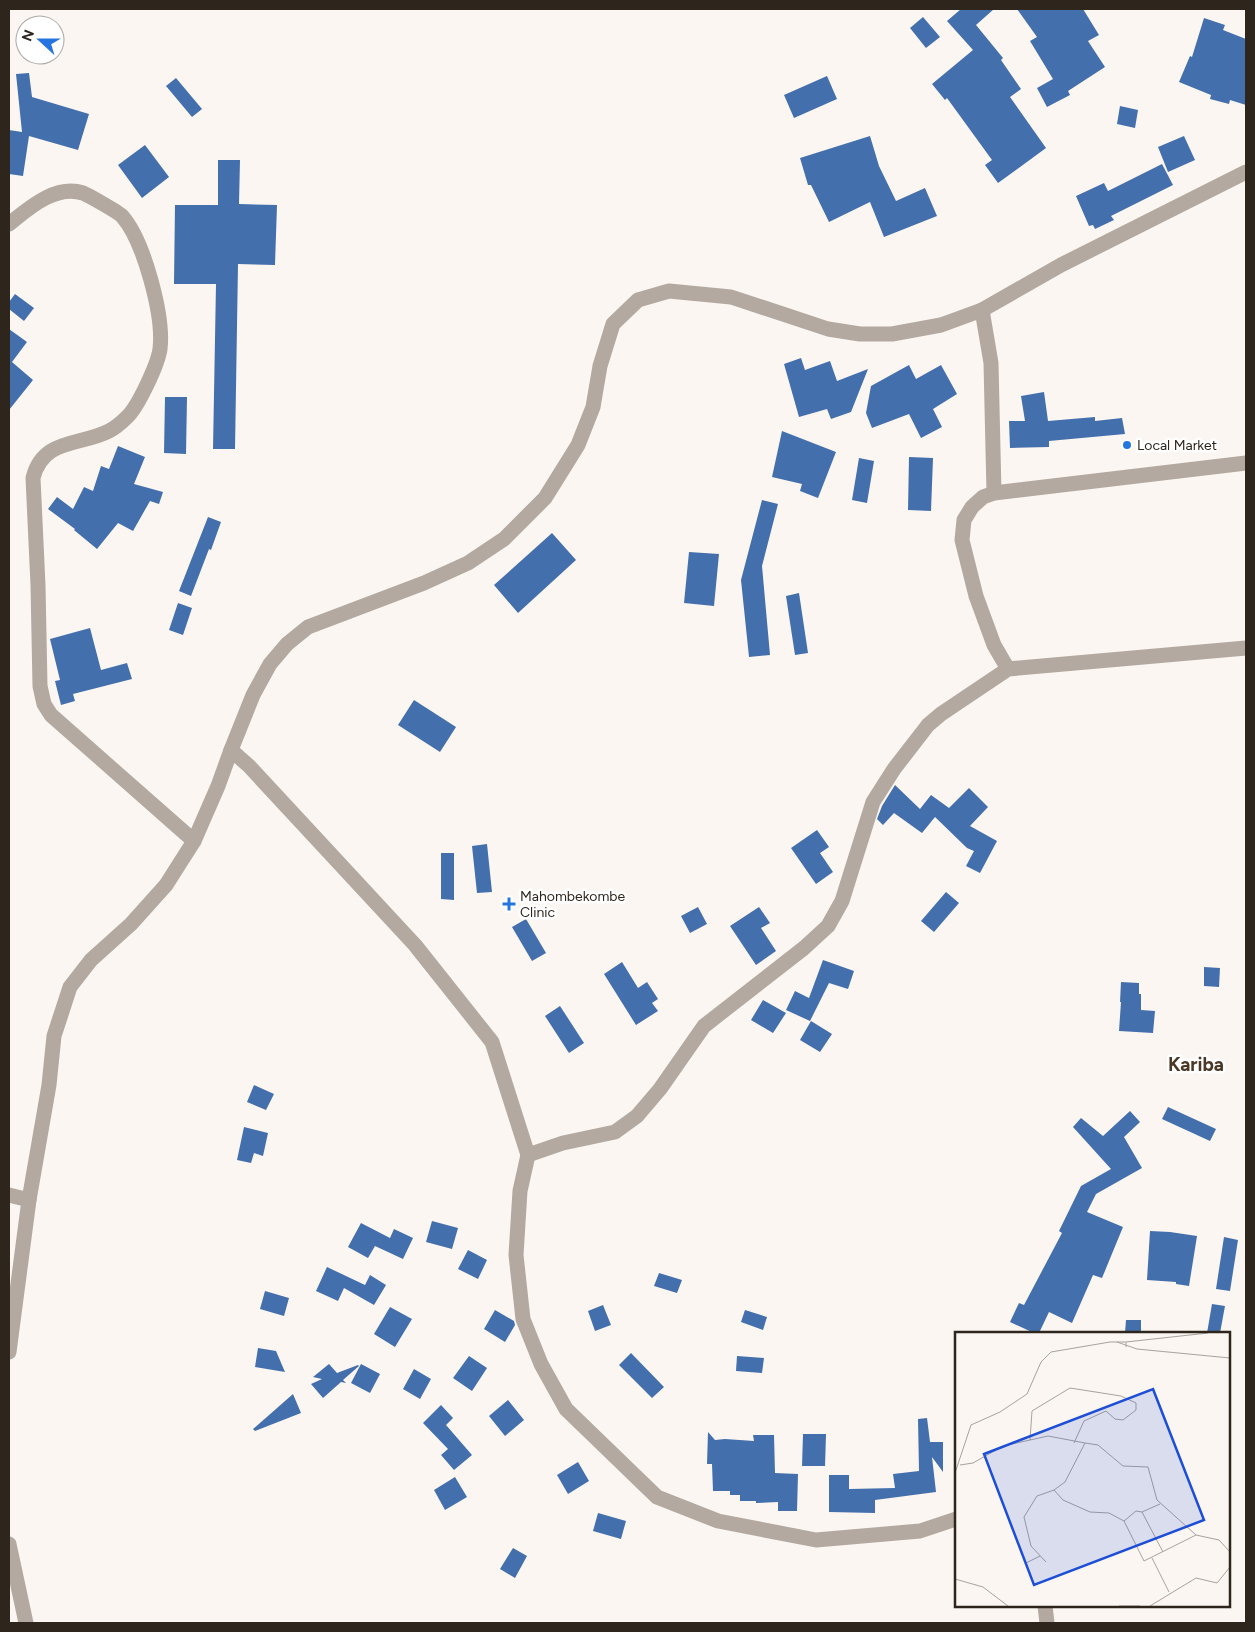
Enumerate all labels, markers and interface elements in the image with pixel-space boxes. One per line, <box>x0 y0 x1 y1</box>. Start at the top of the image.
north arrow <box>15 15 65 65</box>
text: N <box>18 27 38 44</box>
place label: Local Market <box>1137 437 1217 454</box>
marker: Local Market <box>1121 439 1133 451</box>
place label: Mahombekombe Clinic <box>520 888 626 921</box>
marker: Mahombekombe Clinic <box>502 897 516 911</box>
district label: Kariba <box>1168 1053 1224 1076</box>
inset map <box>955 1332 1230 1607</box>

